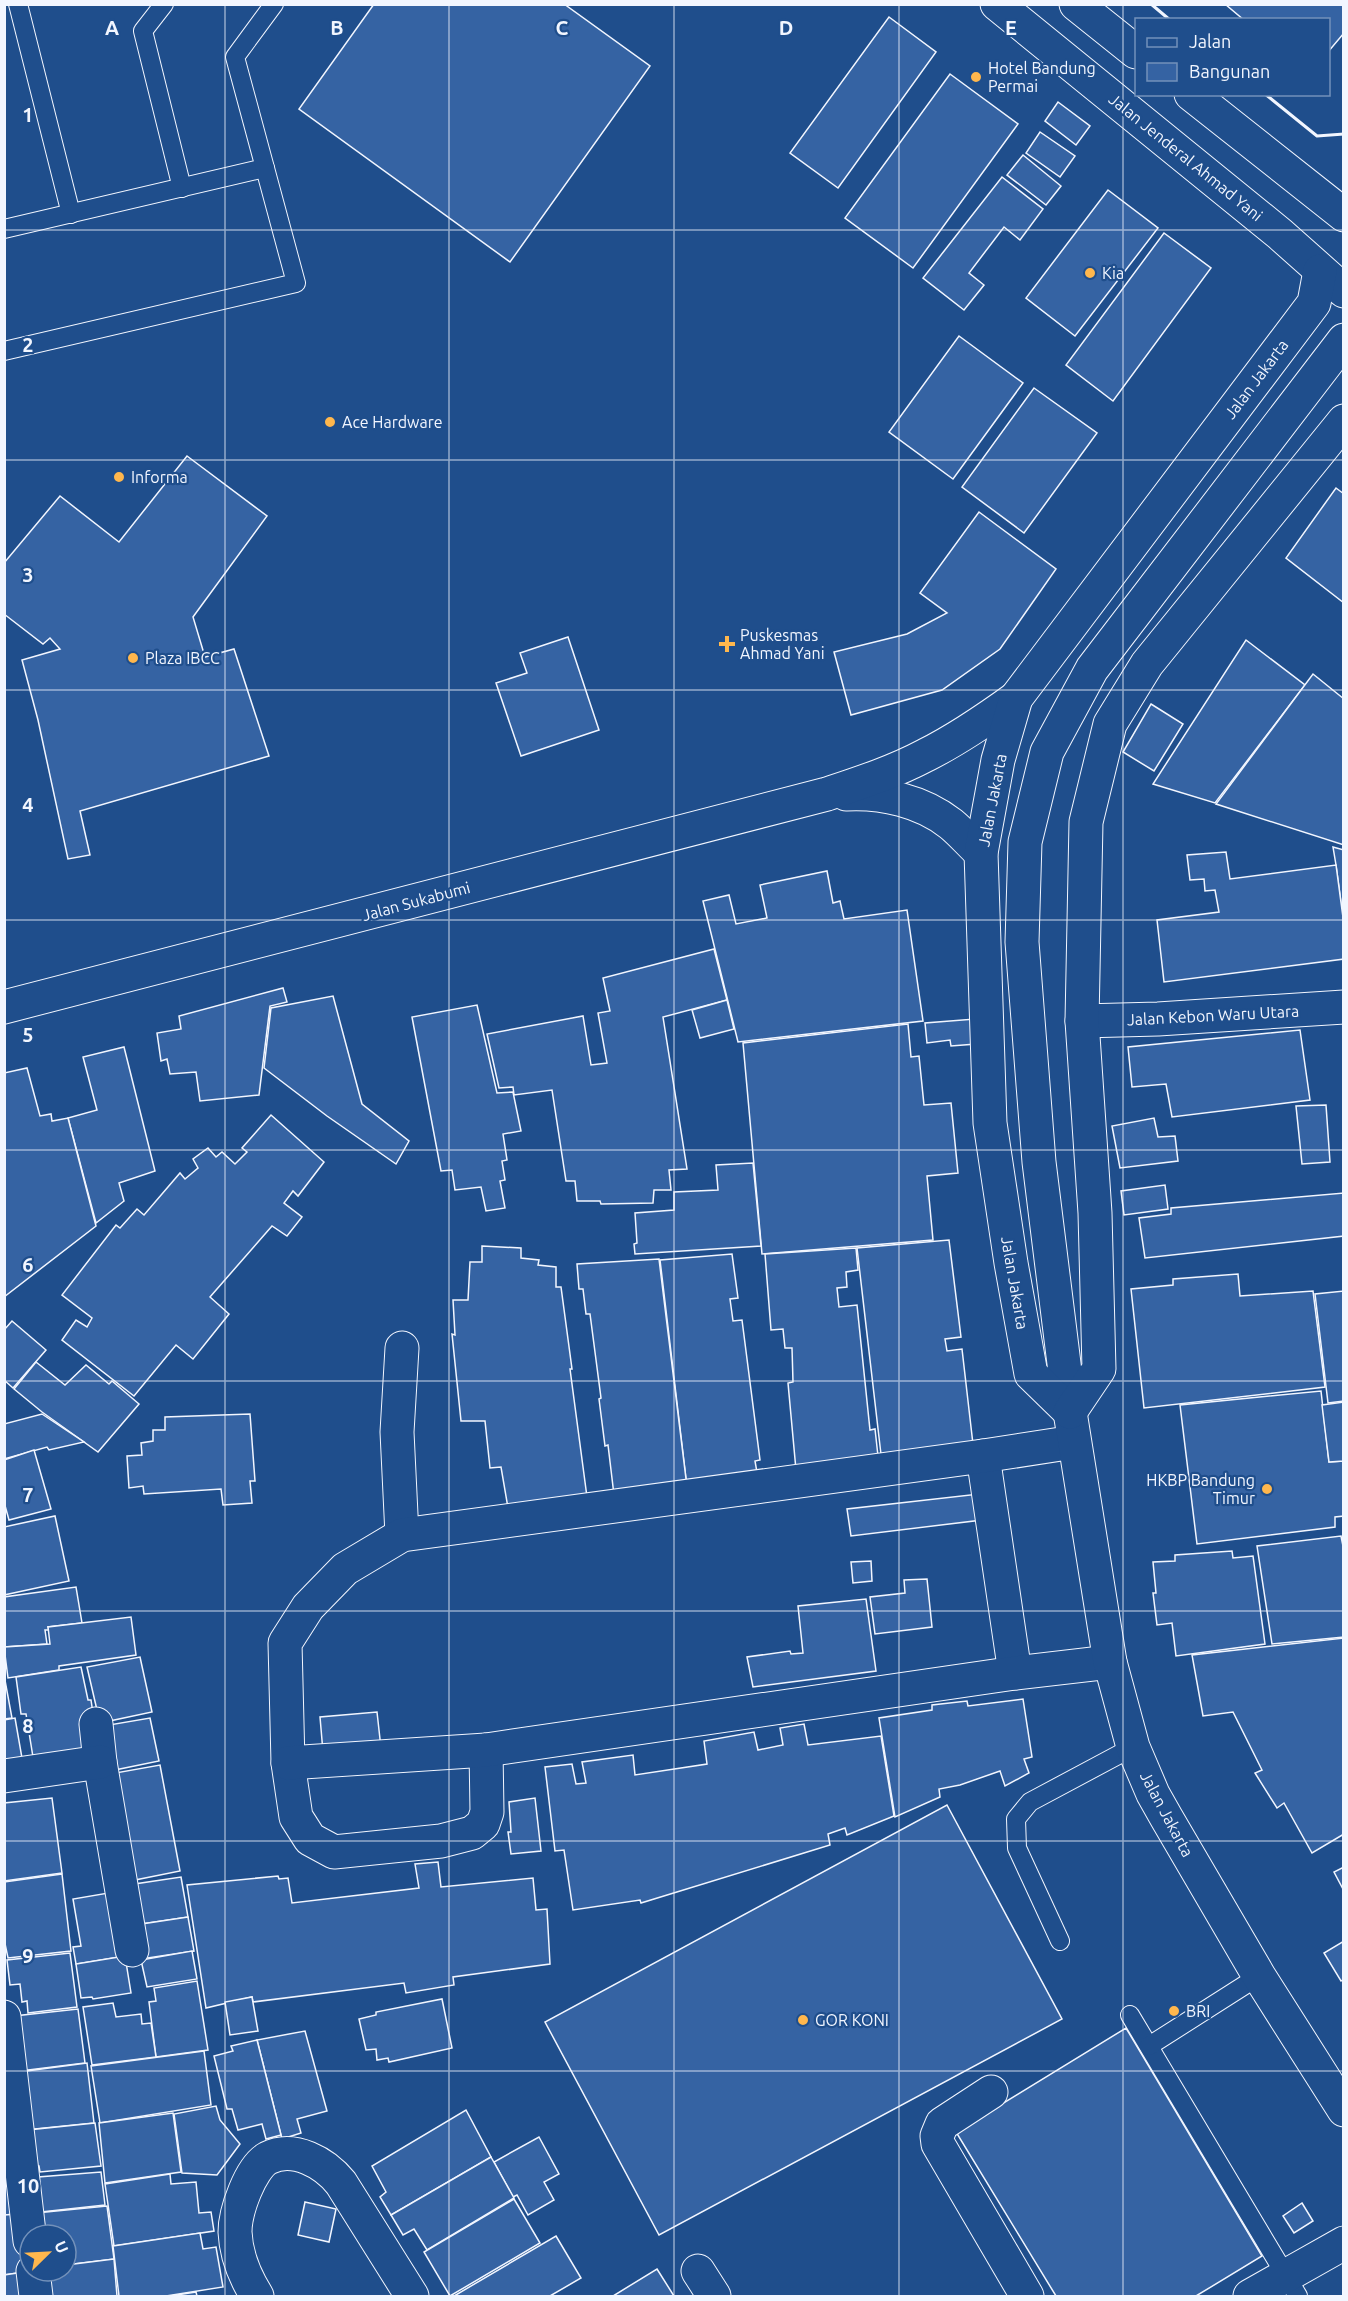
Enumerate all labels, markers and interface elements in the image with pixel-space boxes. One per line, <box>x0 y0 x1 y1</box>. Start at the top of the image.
text: A <box>105 16 119 39</box>
text: B <box>330 16 344 39</box>
text: C <box>556 16 569 39</box>
text: D <box>779 16 793 39</box>
text: E <box>1005 16 1017 39</box>
legend <box>1135 18 1330 96</box>
text: Jalan <box>1189 31 1231 51</box>
place label: Hotel Bandung Permai <box>988 59 1096 95</box>
text: Bangunan <box>1189 61 1270 81</box>
marker: Hotel Bandung Permai <box>969 70 983 84</box>
street label: Jalan Jenderal Ahmad Yani <box>1106 90 1266 224</box>
text: 1 <box>22 103 34 126</box>
place label: Kia <box>1102 264 1124 282</box>
marker: Kia <box>1083 266 1097 280</box>
text: 2 <box>22 333 34 356</box>
street label: Jalan Jakarta <box>1220 336 1292 422</box>
place label: Ace Hardware <box>342 413 443 431</box>
marker: Ace Hardware <box>323 415 337 429</box>
place label: Informa <box>131 468 188 486</box>
marker: Informa <box>112 470 126 484</box>
text: 3 <box>22 563 34 586</box>
place label: Puskesmas Ahmad Yani <box>740 626 825 662</box>
marker: Puskesmas Ahmad Yani <box>718 635 736 653</box>
place label: Plaza IBCC <box>145 649 220 667</box>
marker: Plaza IBCC <box>126 651 140 665</box>
street label: Jalan Jakarta <box>974 752 1010 848</box>
text: 4 <box>22 793 34 816</box>
street label: Jalan Sukabumi <box>360 878 472 924</box>
street label: Jalan Kebon Waru Utara <box>1126 1001 1300 1029</box>
text: 5 <box>22 1023 34 1046</box>
street label: Jalan Jakarta <box>998 1235 1032 1331</box>
text: 6 <box>22 1253 34 1276</box>
place label: HKBP Bandung Timur <box>1146 1471 1255 1507</box>
marker: HKBP Bandung Timur <box>1260 1482 1274 1496</box>
text: 7 <box>22 1483 34 1506</box>
text: 8 <box>22 1714 34 1737</box>
street label: Jalan Jakarta <box>1137 1768 1197 1860</box>
text: 9 <box>22 1944 34 1967</box>
place label: BRI <box>1186 2002 1210 2020</box>
marker: BRI <box>1167 2004 1181 2018</box>
place label: GOR KONI <box>815 2011 889 2029</box>
marker: GOR KONI <box>796 2013 810 2027</box>
text: 10 <box>17 2174 39 2197</box>
north arrow <box>18 2223 78 2283</box>
text: U <box>51 2238 72 2256</box>

